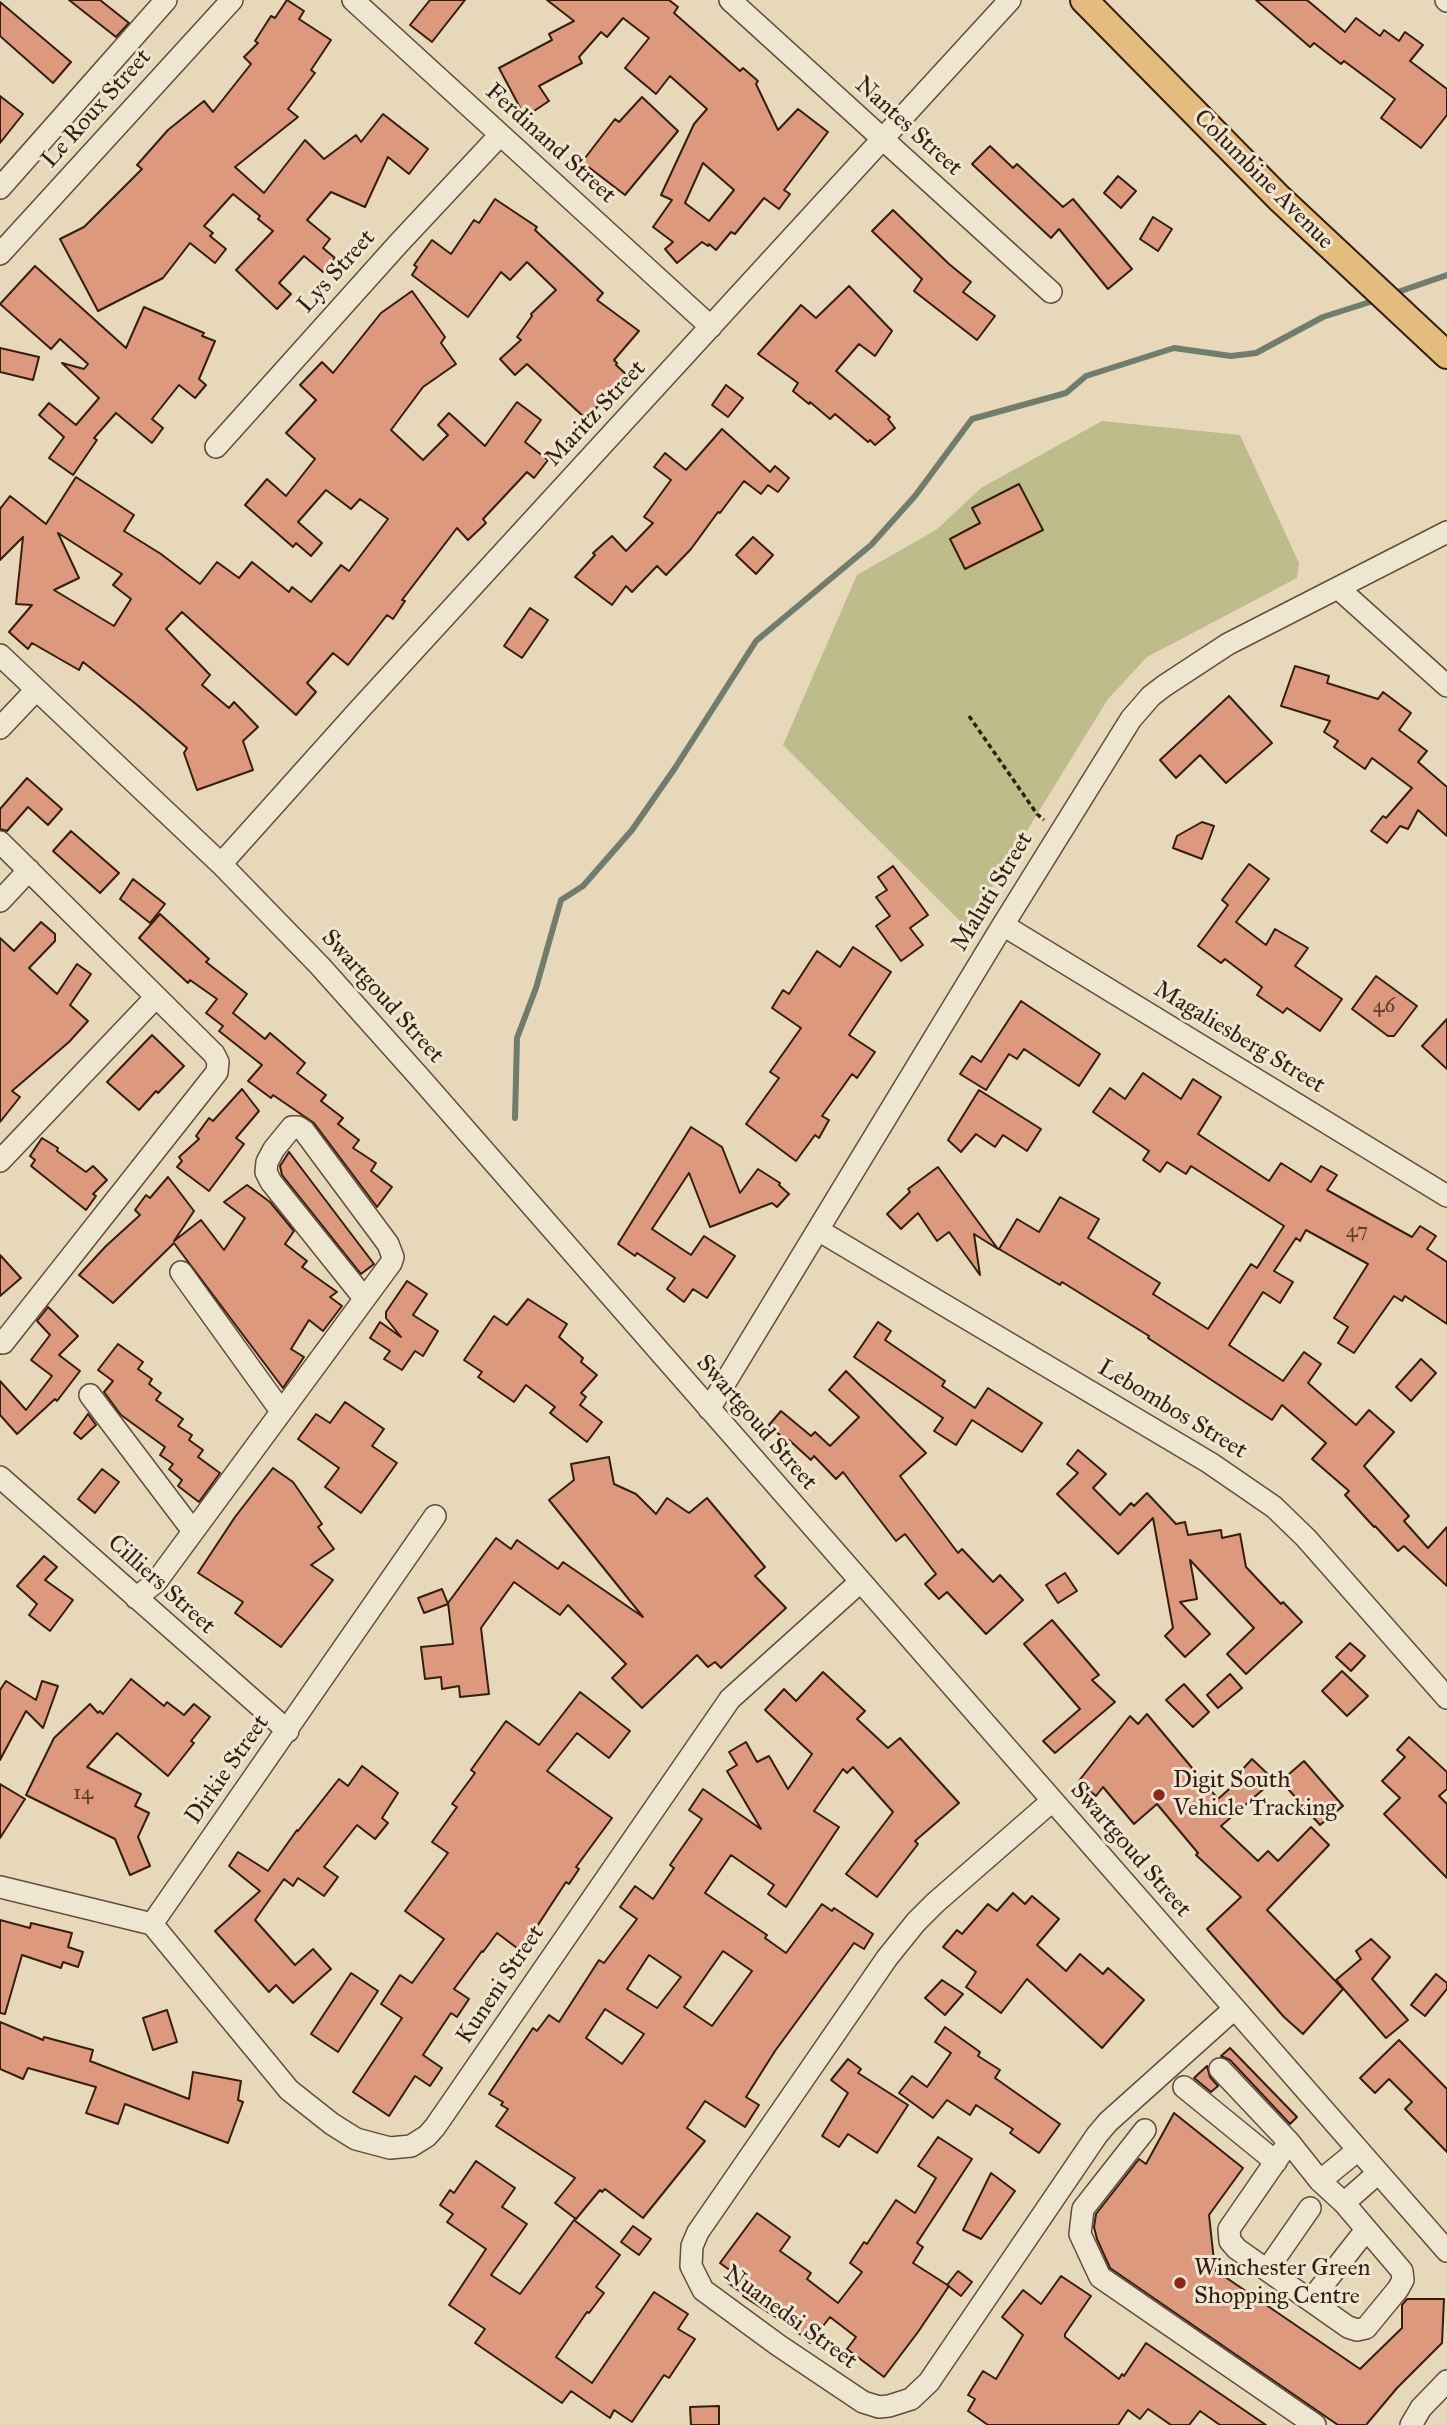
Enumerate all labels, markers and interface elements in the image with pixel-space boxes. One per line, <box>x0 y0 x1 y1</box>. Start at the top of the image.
street label: Le Roux Street <box>36 44 158 174</box>
street label: Nantes Street <box>848 71 968 183</box>
street label: Ferdinand Street <box>479 78 621 210</box>
street label: Columbine Avenue <box>1187 104 1339 256</box>
street label: Lys Street <box>292 224 382 320</box>
street label: Maritz Street <box>540 355 652 473</box>
street label: Maluti Street <box>946 827 1040 957</box>
street label: Swartgoud Street <box>314 924 450 1070</box>
street label: Magaliesberg Street <box>1148 976 1330 1100</box>
house number: 46 <box>1373 994 1395 1020</box>
house number: 47 <box>1346 1219 1368 1245</box>
street label: Swartgoud Street <box>689 1349 823 1497</box>
street label: Lebombos Street <box>1092 1354 1252 1466</box>
street label: Cilliers Street <box>101 1529 221 1641</box>
street label: Dirkie Street <box>180 1710 276 1830</box>
place label: Digit South Vehicle Tracking <box>1173 1767 1336 1823</box>
street label: Swartgoud Street <box>1063 1776 1197 1924</box>
house number: 14 <box>73 1781 93 1807</box>
marker: Digit South Vehicle Tracking <box>1151 1787 1167 1803</box>
street label: Kuneni Street <box>451 1920 551 2050</box>
place label: Winchester Green Shopping Centre <box>1194 2255 1371 2311</box>
street label: Nuanedsi Street <box>718 2260 862 2376</box>
marker: Winchester Green Shopping Centre <box>1172 2275 1188 2291</box>

